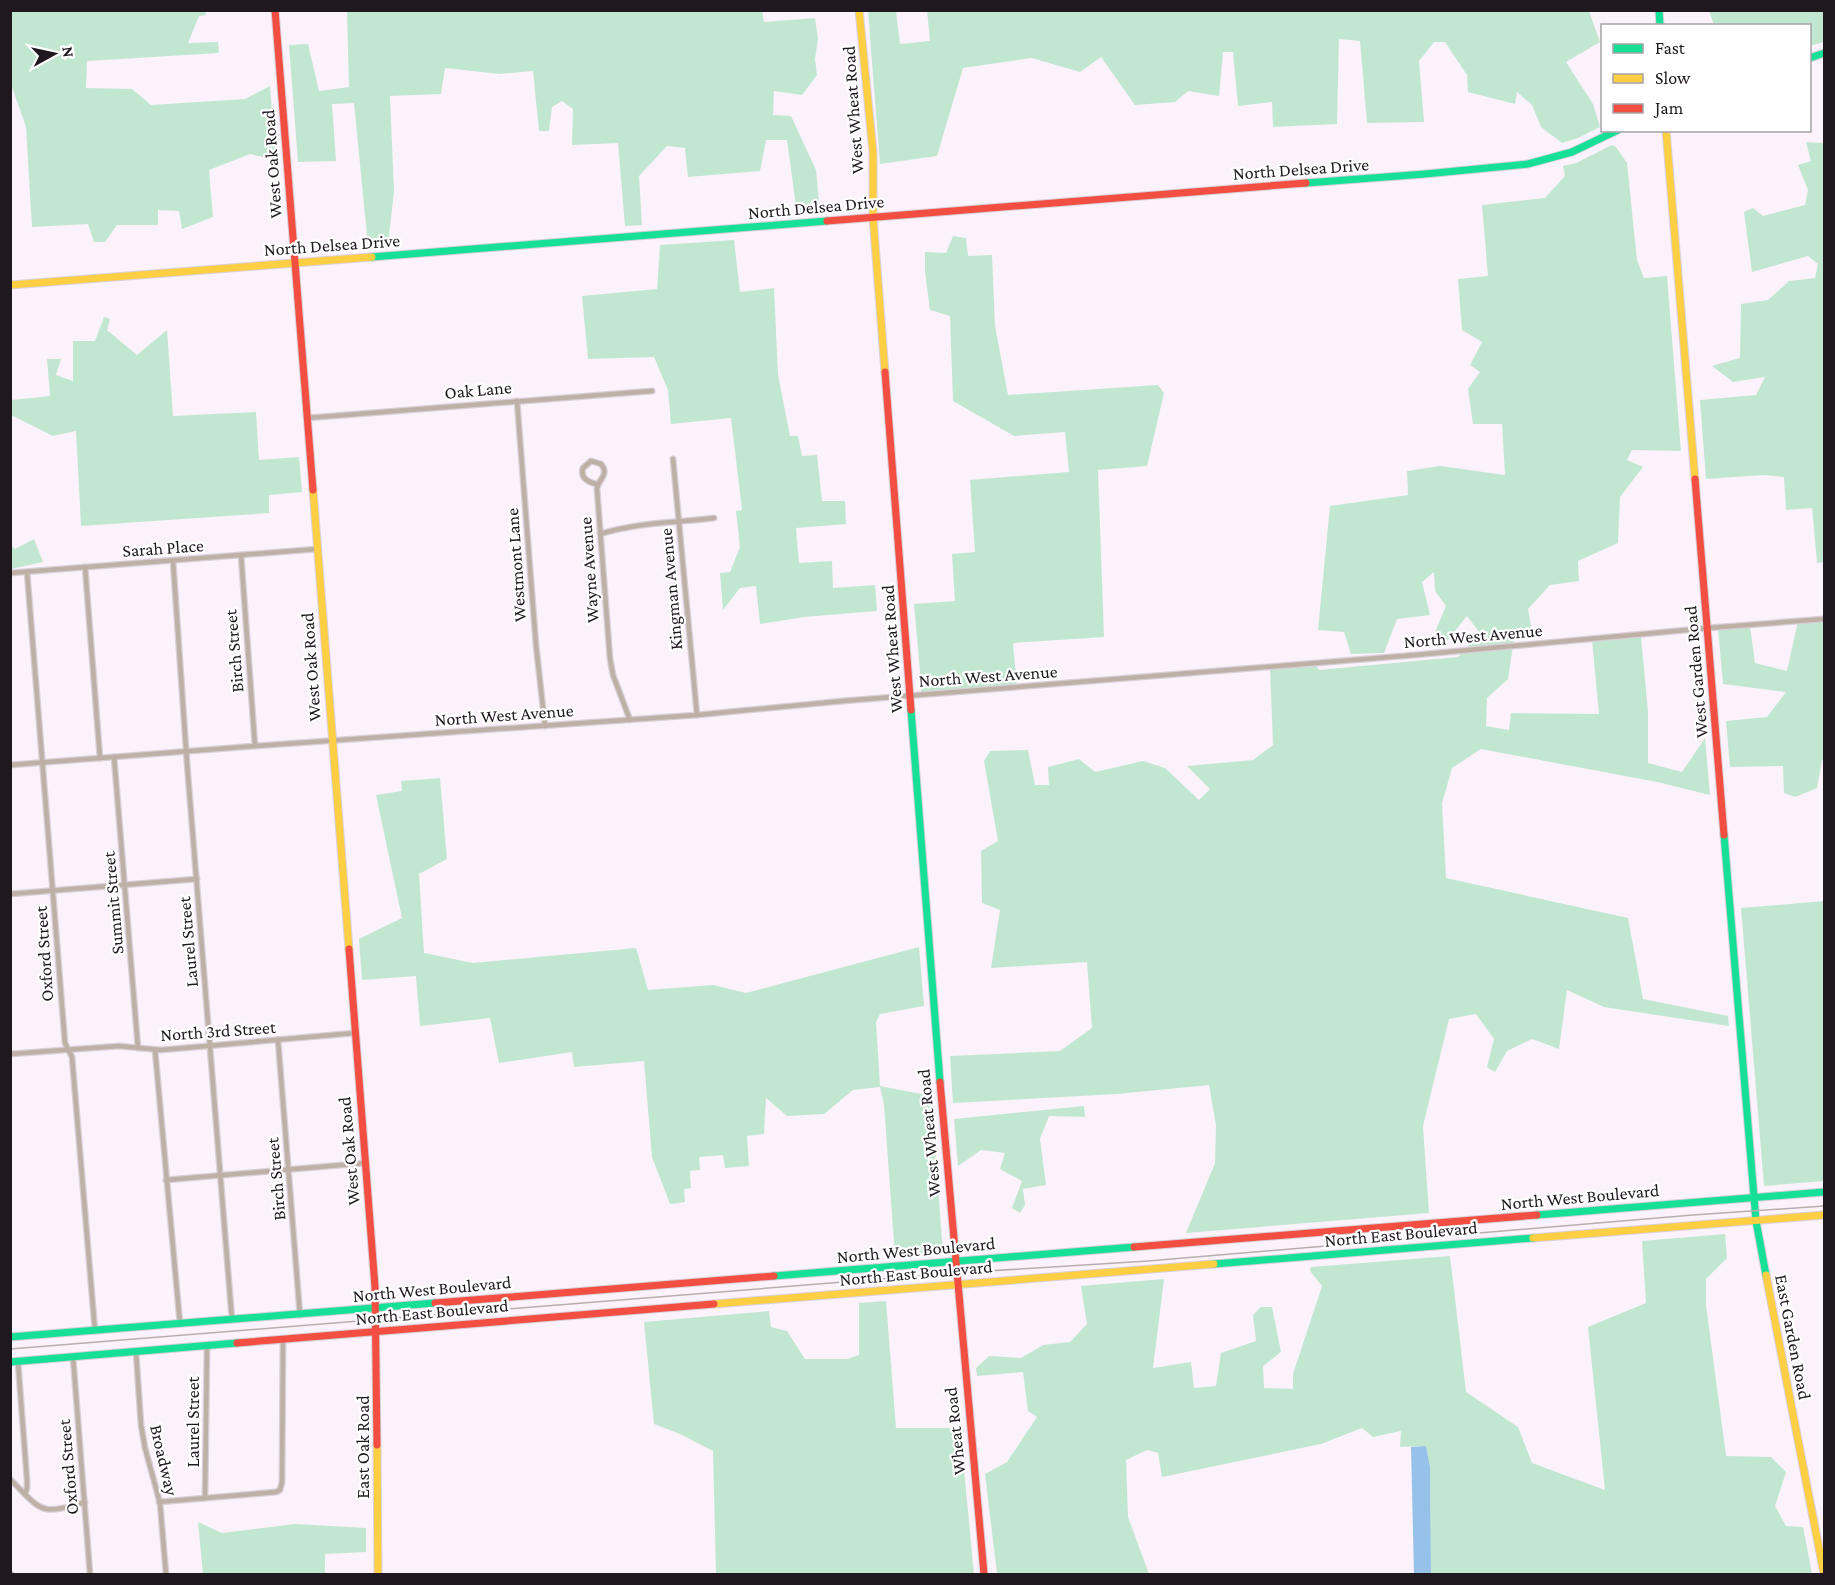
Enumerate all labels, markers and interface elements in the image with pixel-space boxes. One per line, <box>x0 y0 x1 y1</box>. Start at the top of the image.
north arrow <box>24 24 84 84</box>
legend <box>1601 24 1811 132</box>
text: Fast <box>1655 38 1686 58</box>
text: N <box>59 45 78 59</box>
street label: West Wheat Road <box>839 45 867 175</box>
text: Slow <box>1655 68 1691 88</box>
text: Jam <box>1653 98 1684 118</box>
street label: West Oak Road <box>258 108 286 219</box>
street label: North Delsea Drive <box>1232 154 1370 184</box>
street label: North Delsea Drive <box>747 191 885 223</box>
street label: North Delsea Drive <box>263 230 401 260</box>
street label: Oak Lane <box>444 377 512 403</box>
street label: Westmont Lane <box>502 507 530 623</box>
street label: Wayne Avenue <box>575 516 603 624</box>
street label: Kingman Avenue <box>656 527 686 651</box>
street label: Sarah Place <box>122 535 204 561</box>
street label: West Wheat Road <box>878 584 906 714</box>
street label: West Garden Road <box>1680 604 1712 739</box>
street label: Birch Street <box>220 608 248 693</box>
street label: West Oak Road <box>297 611 325 722</box>
street label: North West Avenue <box>1403 620 1543 652</box>
street label: North West Avenue <box>918 661 1058 691</box>
street label: North West Avenue <box>434 700 574 730</box>
street label: Summit Street <box>98 850 127 955</box>
street label: Laurel Street <box>174 895 202 988</box>
street label: Oxford Street <box>31 905 57 1002</box>
street label: North 3rd Street <box>160 1017 277 1045</box>
street label: West Wheat Road <box>913 1068 945 1198</box>
street label: West Oak Road <box>334 1095 364 1206</box>
street label: Birch Street <box>262 1136 290 1221</box>
street label: North West Boulevard <box>1500 1180 1661 1214</box>
street label: North East Boulevard <box>1324 1217 1479 1251</box>
street label: North West Boulevard <box>836 1233 997 1267</box>
street label: North East Boulevard <box>839 1256 994 1290</box>
street label: North West Boulevard <box>352 1272 513 1306</box>
street label: East Garden Road <box>1771 1273 1815 1402</box>
street label: North East Boulevard <box>355 1295 510 1329</box>
street label: Laurel Street <box>183 1375 203 1468</box>
street label: Wheat Road <box>940 1386 970 1476</box>
street label: East Oak Road <box>353 1395 373 1499</box>
street label: Oxford Street <box>54 1417 82 1516</box>
street label: Broadway <box>146 1423 182 1498</box>

